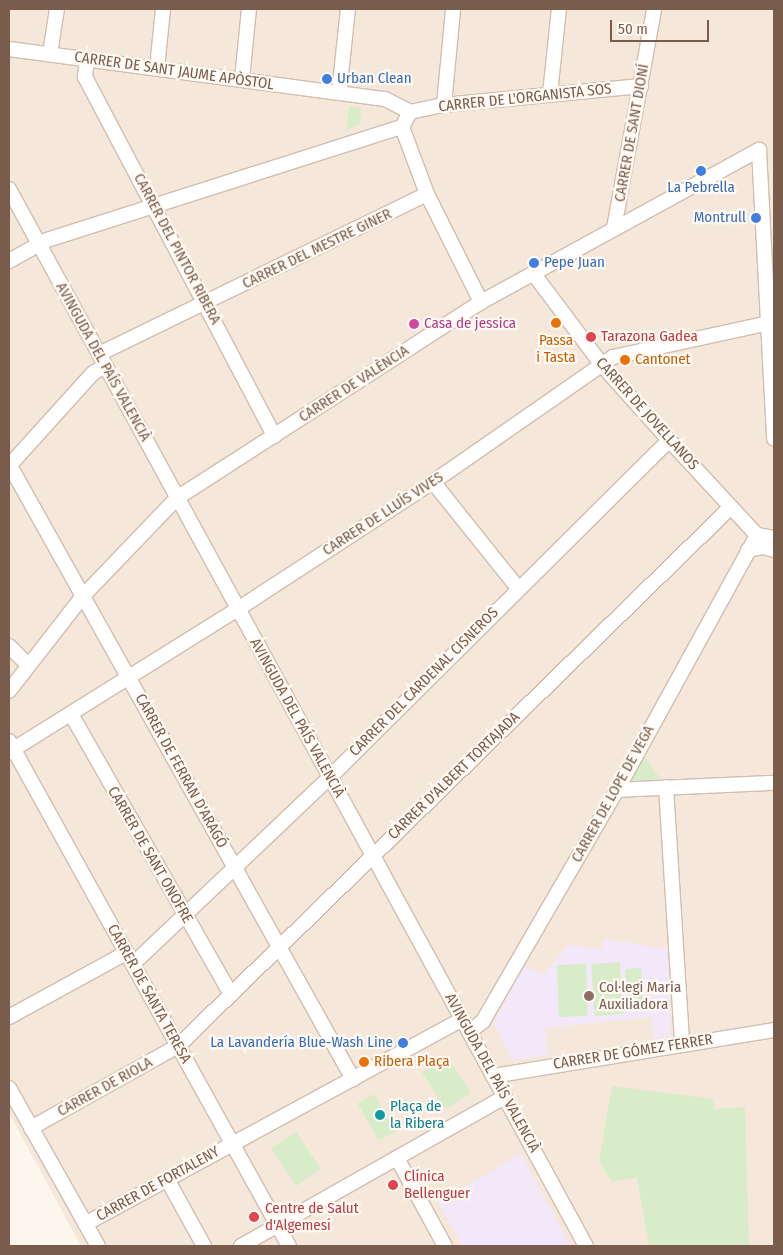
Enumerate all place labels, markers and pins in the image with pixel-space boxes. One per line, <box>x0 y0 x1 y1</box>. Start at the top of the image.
place label: Urban Clean <box>337 70 412 88</box>
marker: Urban Clean <box>321 73 333 85</box>
marker: La Pebrella <box>695 165 707 177</box>
place label: La Pebrella <box>667 179 735 197</box>
place label: Montrull <box>694 209 746 227</box>
marker: Montrull <box>750 212 762 224</box>
place label: Pepe Juan <box>544 254 605 272</box>
marker: Pepe Juan <box>528 257 540 269</box>
place label: Casa de jessica <box>424 315 516 333</box>
marker: Passa i Tasta <box>550 317 562 329</box>
marker: Casa de jessica <box>408 318 420 330</box>
place label: Tarazona Gadea <box>601 328 698 346</box>
place label: Passa i Tasta <box>536 331 576 366</box>
marker: Tarazona Gadea <box>585 331 597 343</box>
place label: Cantonet <box>635 351 691 369</box>
marker: Cantonet <box>619 354 631 366</box>
place label: Col·legi Maria Auxiliadora <box>599 978 681 1013</box>
marker: Col·legi Maria Auxiliadora <box>583 990 595 1002</box>
place label: La Lavandería Blue-Wash Line <box>210 1034 393 1052</box>
marker: La Lavandería Blue-Wash Line <box>397 1037 409 1049</box>
place label: Ribera Plaça <box>374 1053 450 1071</box>
marker: Ribera Plaça <box>358 1056 370 1068</box>
place label: Plaça de la Ribera <box>390 1097 444 1132</box>
marker: Plaça de la Ribera <box>374 1109 386 1121</box>
place label: Clínica Bellenguer <box>404 1167 470 1202</box>
marker: Clínica Bellenguer <box>386 1178 400 1192</box>
place label: Centre de Salut d'Algemesí <box>265 1199 359 1234</box>
marker: Centre de Salut d'Algemesí <box>247 1210 261 1224</box>

